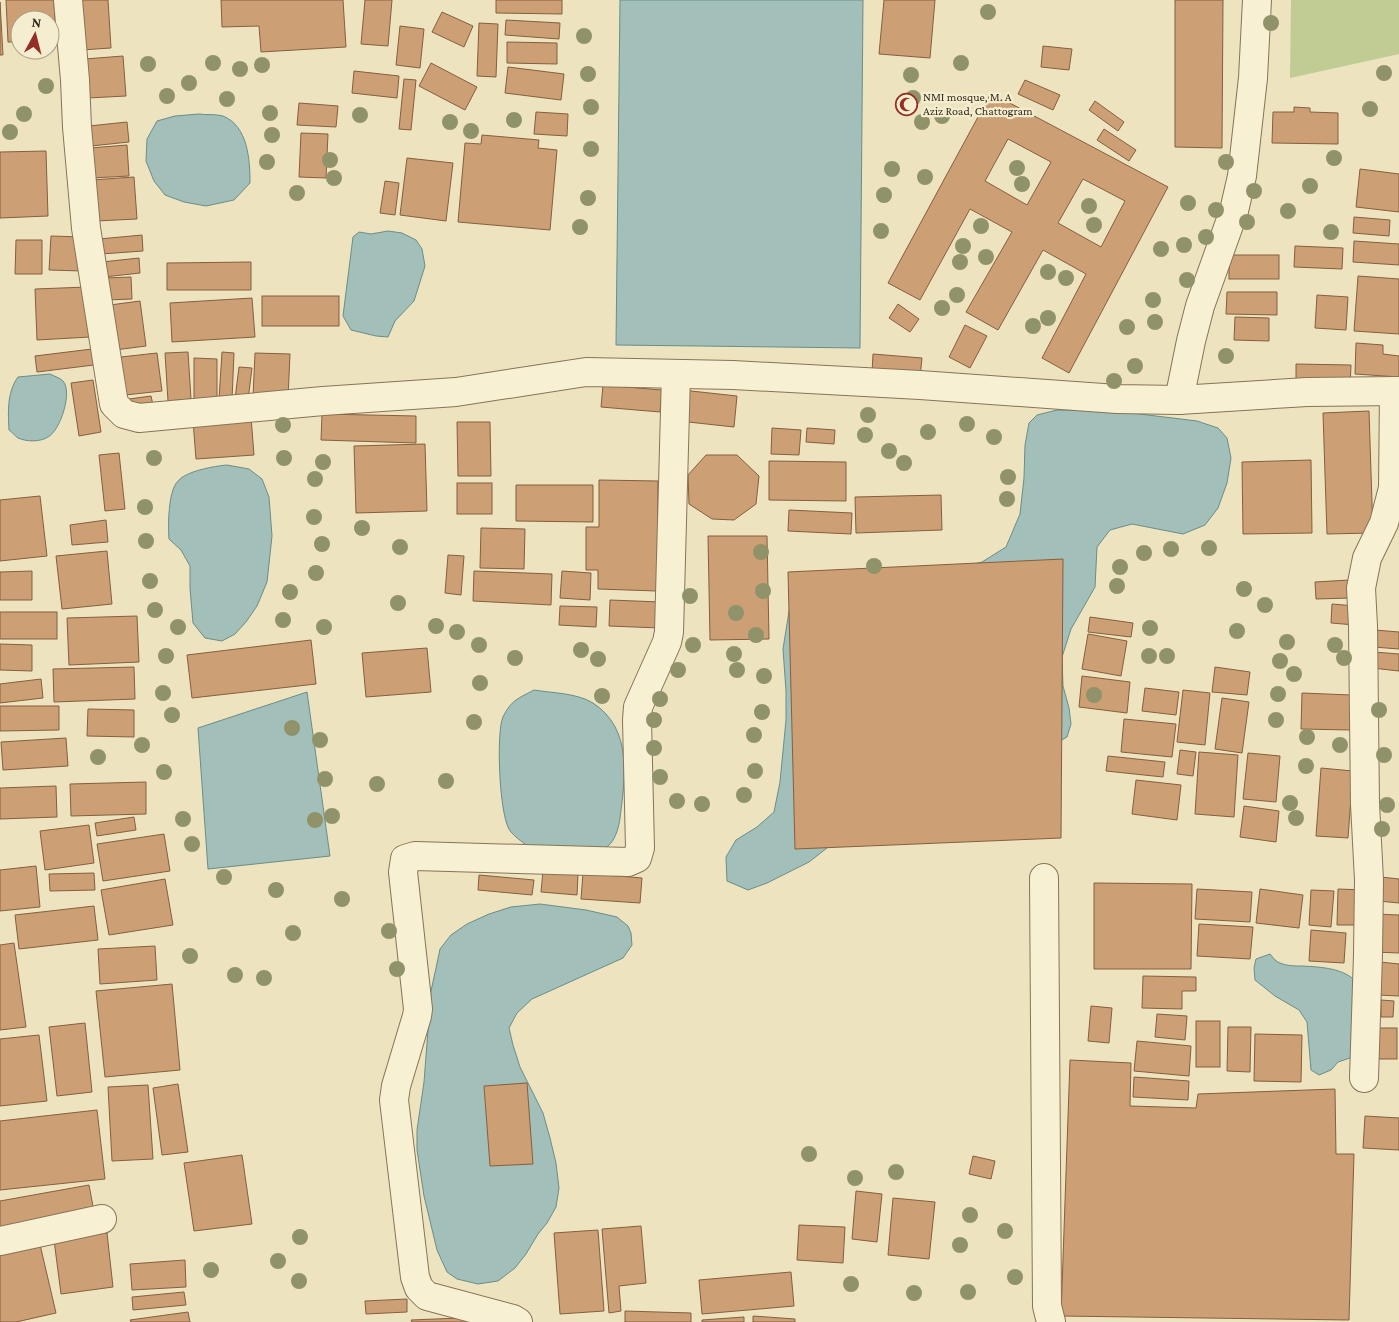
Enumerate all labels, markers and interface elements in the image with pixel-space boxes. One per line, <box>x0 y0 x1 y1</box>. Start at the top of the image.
north arrow <box>10 10 60 60</box>
text: N <box>31 14 43 31</box>
place label: NMI mosque, M. A Aziz Road, Chattogram <box>923 90 1033 118</box>
mosque icon: NMI mosque, M. A Aziz Road, Chattogram <box>895 92 919 116</box>

